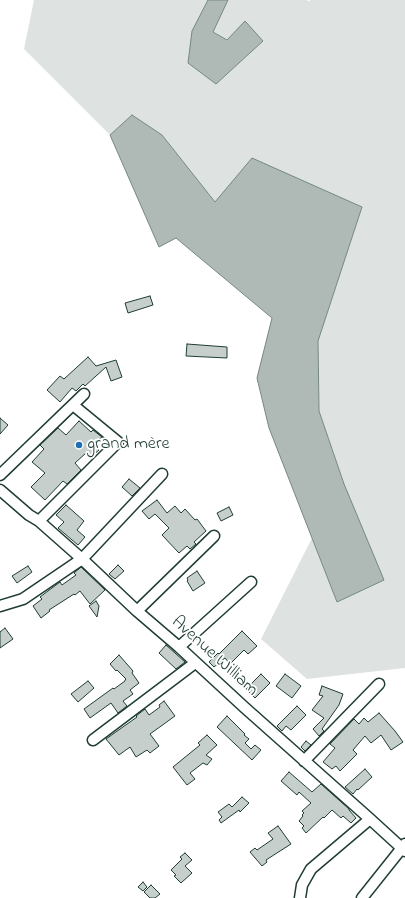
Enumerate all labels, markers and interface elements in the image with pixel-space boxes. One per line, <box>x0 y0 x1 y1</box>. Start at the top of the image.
place label: grand mère <box>87 434 170 456</box>
marker: grand mère <box>74 440 84 450</box>
street label: Avenue William <box>166 612 262 702</box>

